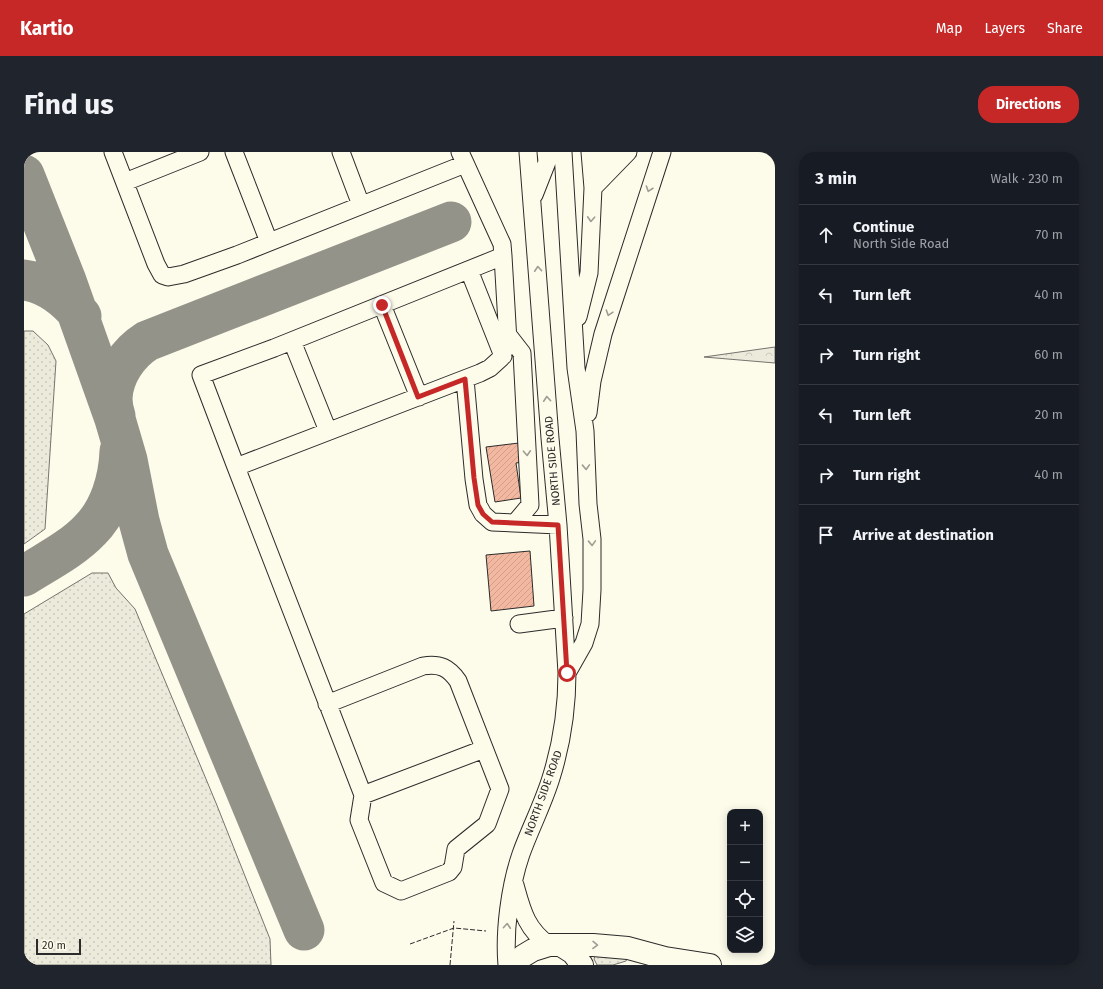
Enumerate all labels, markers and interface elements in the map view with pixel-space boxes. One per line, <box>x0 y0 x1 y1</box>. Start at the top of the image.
text: Kartio <box>20 17 74 40</box>
text: Map <box>936 20 962 37</box>
text: Layers <box>984 20 1025 37</box>
text: Share <box>1047 20 1083 37</box>
button: Directions <box>978 86 1079 123</box>
text: Find us <box>24 88 114 121</box>
text: 3 min <box>815 168 857 189</box>
text: Walk · 230 m <box>991 171 1063 186</box>
one-way arrow <box>646 185 654 192</box>
one-way arrow <box>587 216 596 222</box>
text: Continue <box>853 218 914 236</box>
icon: ahead <box>815 224 837 246</box>
text: 70 m <box>1036 227 1063 242</box>
text: North Side Road <box>853 236 949 251</box>
one-way arrow <box>533 266 542 272</box>
icon: left <box>815 284 837 306</box>
text: Turn left <box>853 286 911 304</box>
text: 40 m <box>1034 287 1063 302</box>
route end <box>373 296 391 314</box>
one-way arrow <box>606 309 614 316</box>
icon: right <box>815 344 837 366</box>
text: Turn right <box>853 346 920 364</box>
text: 60 m <box>1034 347 1063 362</box>
one-way arrow <box>542 396 551 402</box>
icon: left <box>815 404 837 426</box>
text: Turn left <box>853 406 911 424</box>
text: 20 m <box>1035 407 1063 422</box>
street label: NORTH SIDE ROAD <box>542 415 563 506</box>
one-way arrow <box>523 450 532 456</box>
one-way arrow <box>582 464 591 470</box>
icon: right <box>815 464 837 486</box>
text: Turn right <box>853 466 920 484</box>
text: 40 m <box>1034 467 1063 482</box>
icon: arrive <box>815 524 837 546</box>
text: Arrive at destination <box>853 526 994 544</box>
one-way arrow <box>588 540 596 546</box>
route start <box>558 664 576 682</box>
street label: NORTH SIDE ROAD <box>522 749 565 838</box>
map controls <box>727 809 763 953</box>
button: + <box>727 809 763 845</box>
button: − <box>727 845 763 881</box>
button: locate <box>727 881 763 917</box>
button: layers <box>727 917 763 953</box>
one-way arrow <box>502 923 511 929</box>
scale bar <box>36 937 81 956</box>
text: 20 m <box>42 939 66 952</box>
one-way arrow <box>592 941 598 949</box>

